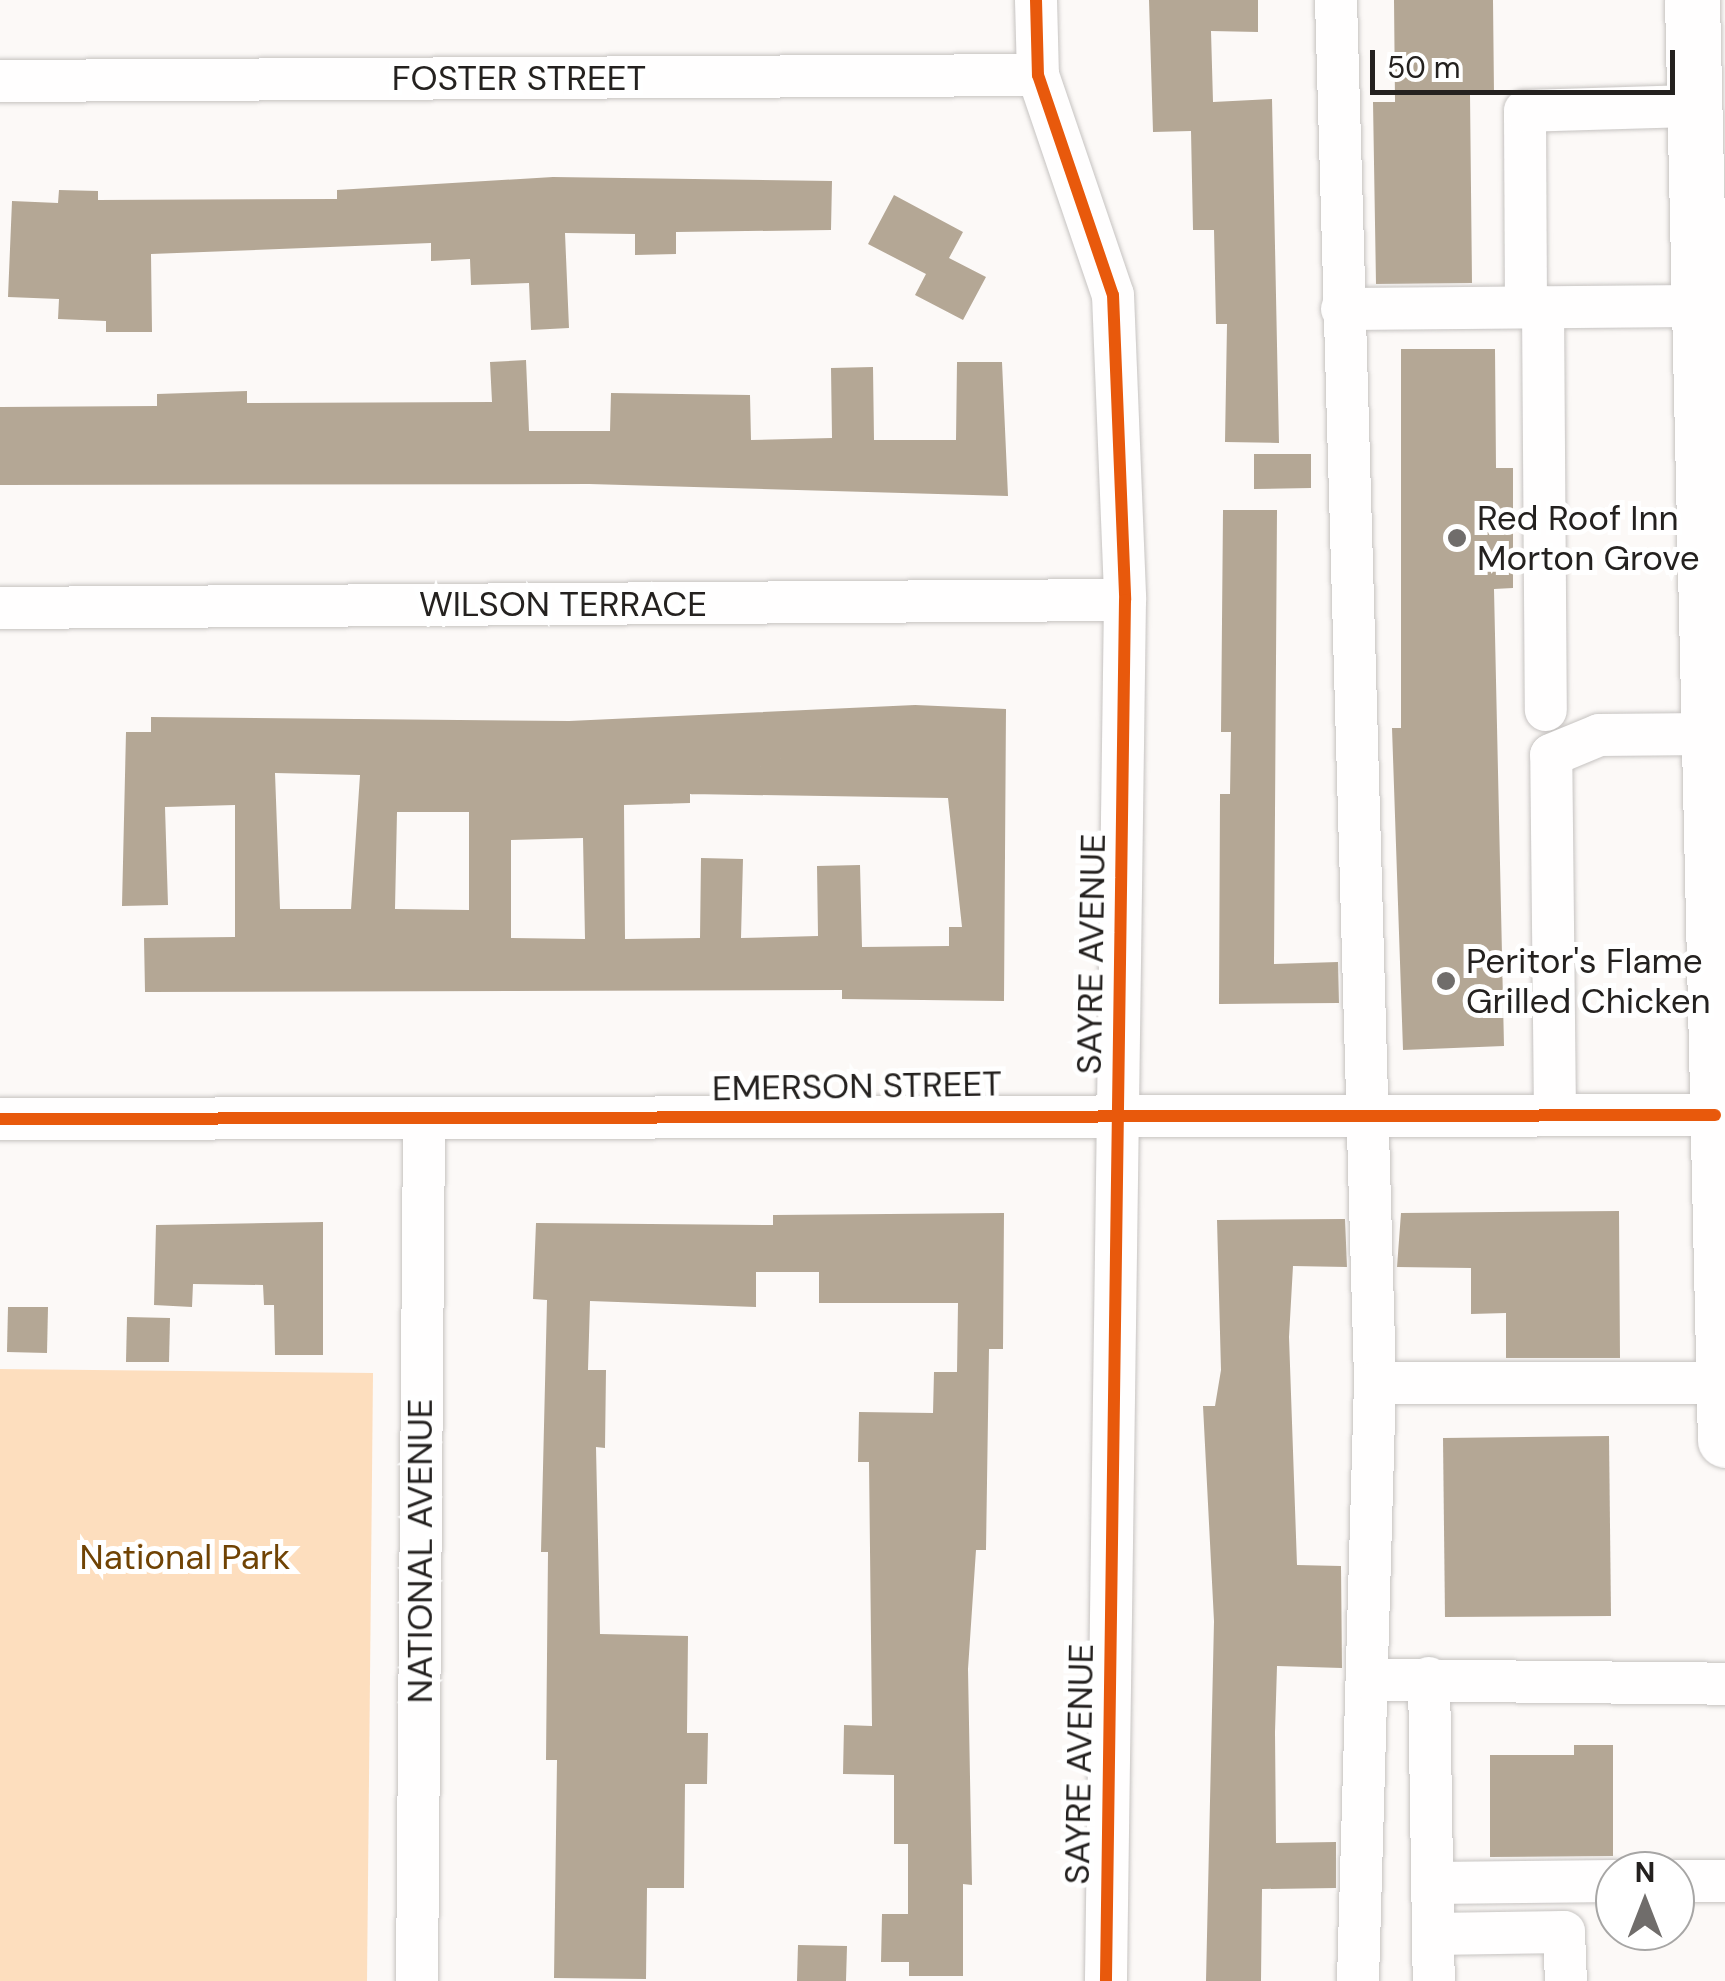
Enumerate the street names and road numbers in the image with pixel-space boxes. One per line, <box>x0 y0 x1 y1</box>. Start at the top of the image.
street label: FOSTER STREET <box>392 57 646 99</box>
street label: WILSON TERRACE <box>419 583 707 625</box>
street label: SAYRE AVENUE <box>1068 833 1114 1075</box>
street label: EMERSON STREET <box>712 1062 1002 1110</box>
street label: NATIONAL AVENUE <box>399 1399 441 1703</box>
street label: SAYRE AVENUE <box>1056 1643 1102 1885</box>

